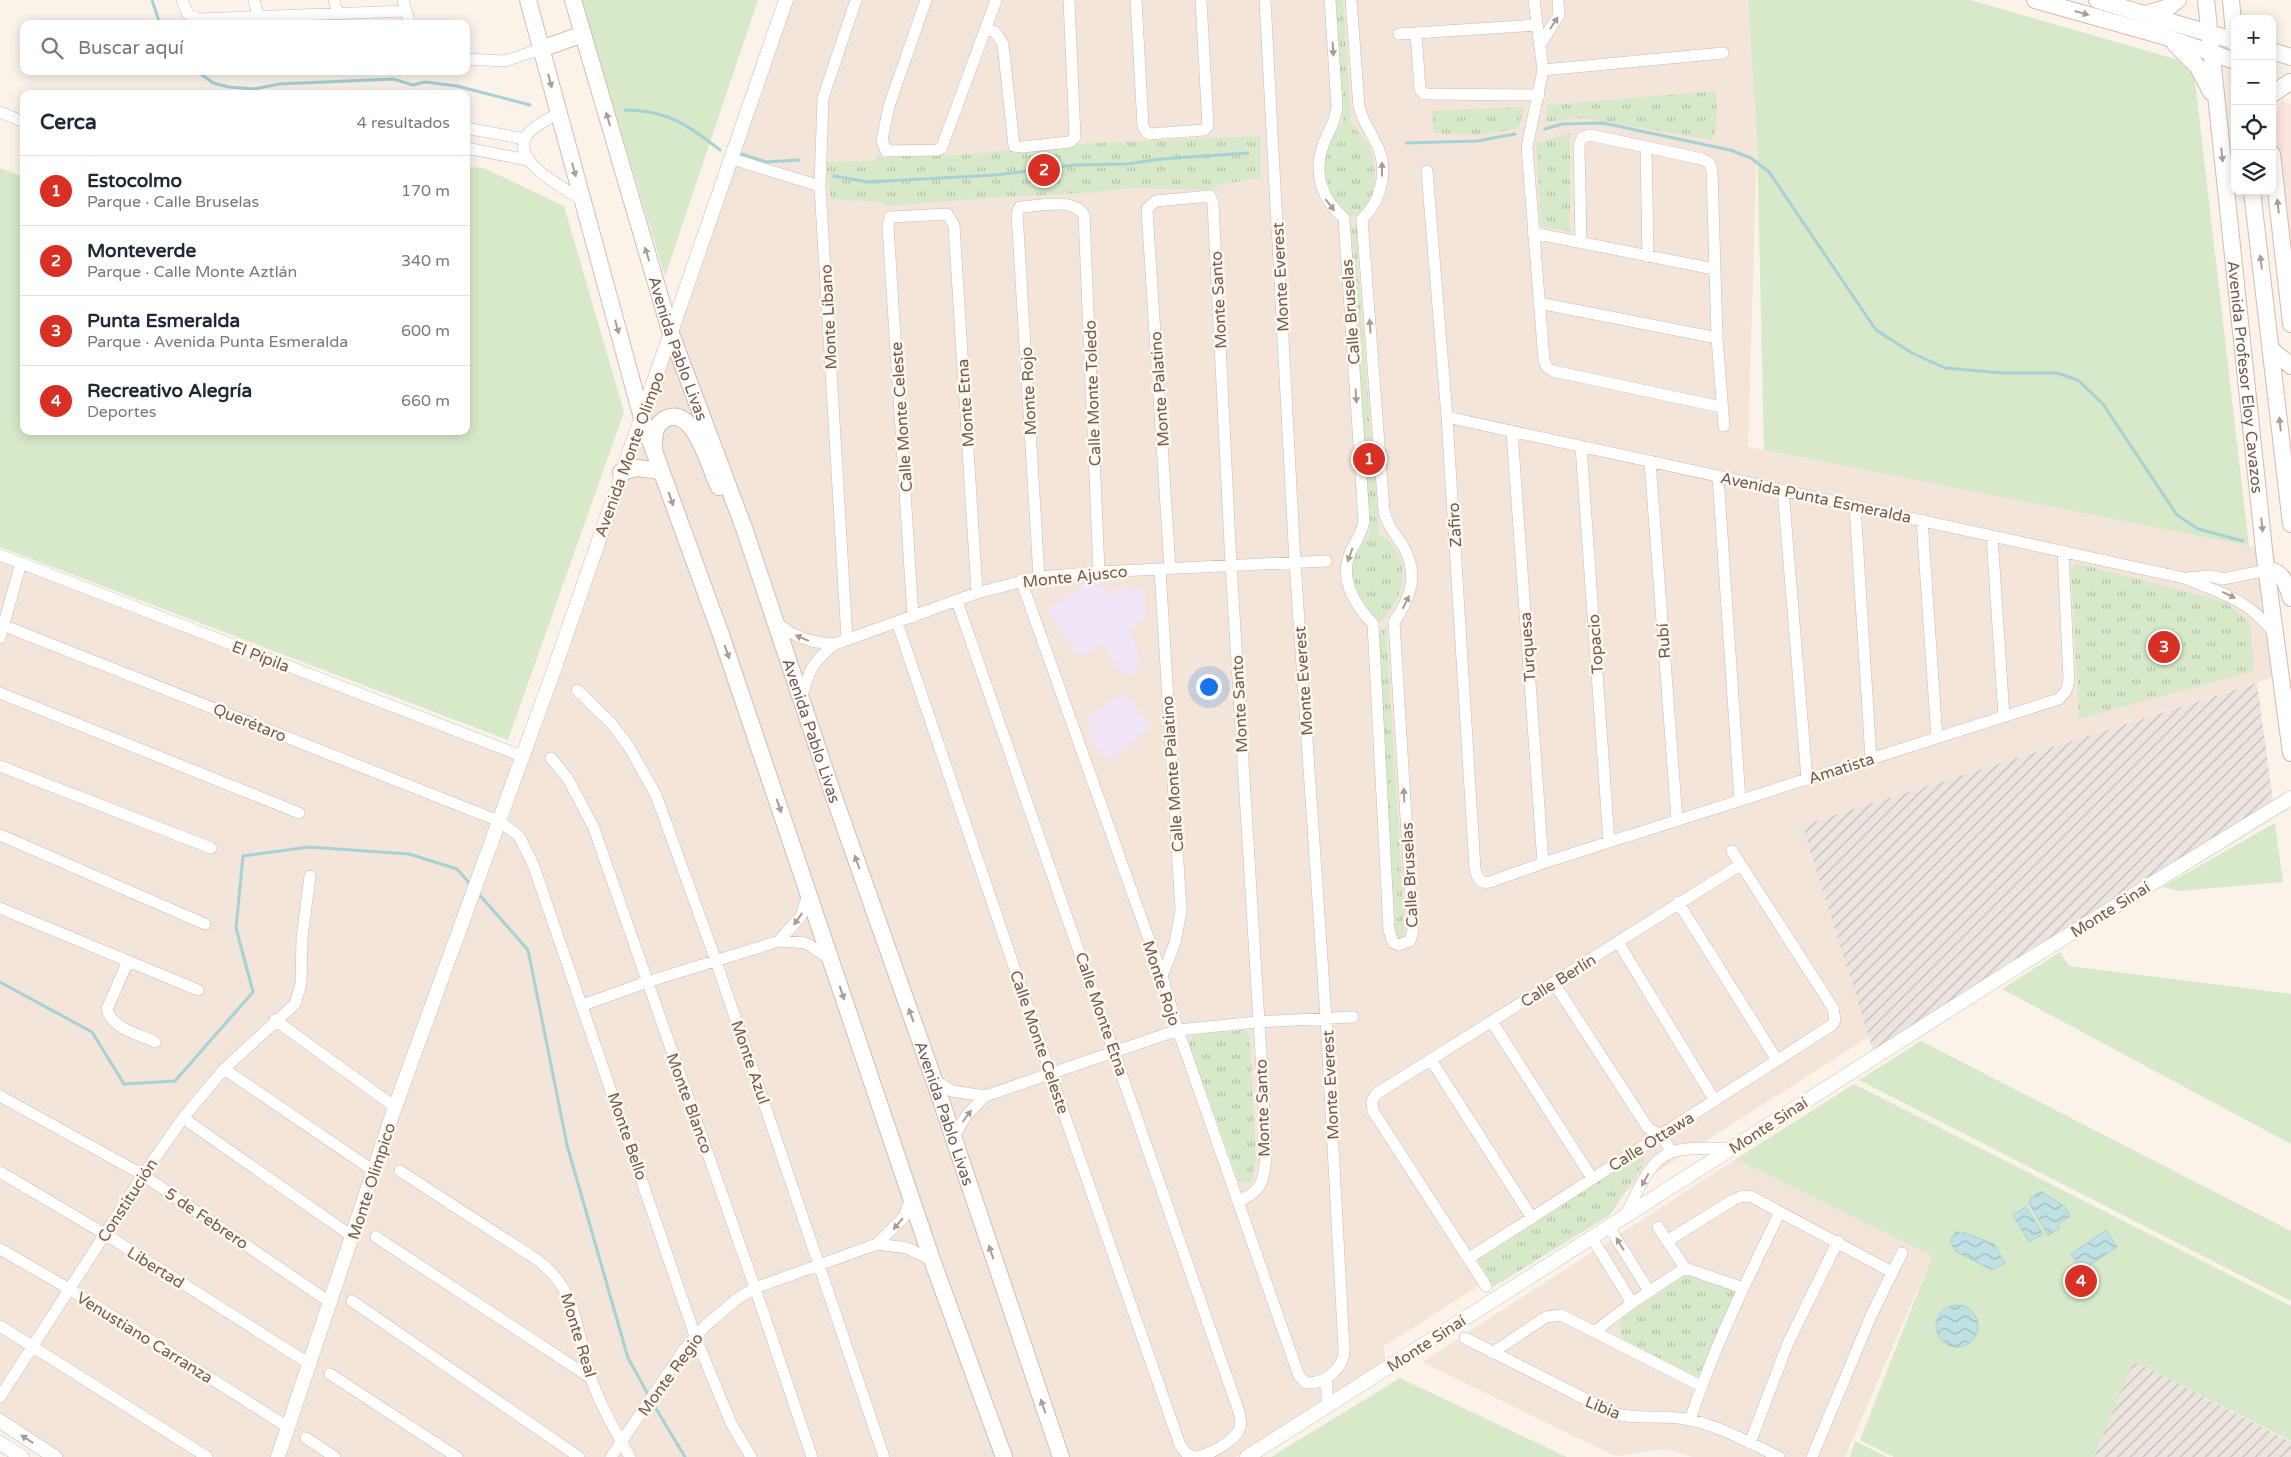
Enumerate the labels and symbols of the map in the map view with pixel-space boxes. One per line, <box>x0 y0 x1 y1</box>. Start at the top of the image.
one-way arrow <box>2075 10 2090 18</box>
one-way arrow <box>1549 17 1559 30</box>
one-way arrow <box>1330 41 1338 57</box>
one-way arrow <box>546 73 554 88</box>
one-way arrow <box>604 112 612 127</box>
one-way arrow <box>2218 147 2226 163</box>
pin: 2 <box>1028 151 1060 189</box>
one-way arrow <box>1378 161 1386 177</box>
one-way arrow <box>570 163 578 178</box>
one-way arrow <box>2274 197 2282 213</box>
one-way arrow <box>1325 198 1336 211</box>
street label: Monte Everest <box>1268 222 1294 332</box>
one-way arrow <box>642 246 650 261</box>
street label: Monte Santo <box>1206 251 1232 349</box>
one-way arrow <box>2257 254 2265 270</box>
street label: Calle Bruselas <box>1337 259 1365 365</box>
street label: Avenida Profesor Eloy Cavazos <box>2223 260 2267 494</box>
street label: Monte Líbano <box>816 264 842 370</box>
street label: Avenida Pablo Livas <box>644 274 712 424</box>
one-way arrow <box>1366 317 1374 333</box>
one-way arrow <box>613 319 621 334</box>
street label: Calle Monte Toledo <box>1080 319 1106 466</box>
street label: Monte Palatino <box>1146 331 1174 447</box>
street label: Calle Monte Celeste <box>887 341 917 493</box>
street label: Monte Rojo <box>1017 346 1041 436</box>
street label: Monte Etna <box>953 358 979 448</box>
street label: Avenida Monte Olimpo <box>591 369 669 540</box>
one-way arrow <box>1352 388 1360 404</box>
one-way arrow <box>2276 415 2284 431</box>
pin: 1 <box>1353 440 1385 478</box>
street label: Avenida Punta Esmeralda <box>1718 468 1913 528</box>
one-way arrow <box>667 492 675 507</box>
street label: Zafiro <box>1444 502 1466 548</box>
one-way arrow <box>2258 517 2266 533</box>
one-way arrow <box>1346 548 1354 563</box>
street label: Monte Ajusco <box>1022 562 1128 592</box>
one-way arrow <box>2222 591 2237 600</box>
one-way arrow <box>1402 595 1410 609</box>
street label: Turquesa <box>1516 611 1540 683</box>
street label: Topacio <box>1584 613 1608 674</box>
street label: Rubí <box>1653 623 1675 659</box>
street label: Monte Everest <box>1290 625 1318 736</box>
pin: 3 <box>2148 628 2180 666</box>
one-way arrow <box>795 634 809 642</box>
street label: El Pípila <box>229 637 292 677</box>
one-way arrow <box>724 644 731 659</box>
street label: Monte Santo <box>1227 655 1253 753</box>
street label: Avenida Pablo Livas <box>777 656 844 806</box>
your location <box>1196 674 1222 700</box>
street label: Calle Monte Palatino <box>1158 695 1188 853</box>
street label: Querétaro <box>210 699 289 747</box>
street label: Amatista <box>1806 749 1877 789</box>
one-way arrow <box>1400 787 1408 803</box>
one-way arrow <box>776 798 783 813</box>
street label: Calle Bruselas <box>1397 822 1423 928</box>
one-way arrow <box>853 854 861 869</box>
street label: Monte Sinaí <box>2067 877 2154 942</box>
one-way arrow <box>793 912 803 926</box>
street label: Monte Rojo <box>1138 938 1184 1029</box>
street label: Calle Monte Etna <box>1070 950 1132 1079</box>
street label: Calle Berlín <box>1517 950 1600 1012</box>
street label: Calle Monte Celeste <box>1005 968 1073 1117</box>
one-way arrow <box>838 986 846 1001</box>
one-way arrow <box>907 1007 915 1022</box>
street label: Monte Azul <box>726 1018 774 1107</box>
street label: Monte Everest <box>1318 1030 1344 1140</box>
street label: Avenida Pablo Livas <box>910 1038 978 1188</box>
street label: Monte Blanco <box>662 1050 717 1156</box>
street label: Monte Santo <box>1251 1059 1275 1157</box>
street label: Monte Bello <box>603 1090 651 1183</box>
street label: Monte Sinaí <box>1725 1093 1812 1159</box>
street label: Calle Ottawa <box>1605 1108 1698 1176</box>
one-way arrow <box>962 1109 972 1123</box>
street label: Monte Olimpico <box>344 1120 400 1242</box>
street label: Constitución <box>93 1155 162 1246</box>
one-way arrow <box>1641 1174 1650 1187</box>
street label: 5 de Febrero <box>161 1184 252 1254</box>
one-way arrow <box>892 1217 904 1229</box>
one-way arrow <box>1615 1238 1624 1251</box>
street label: Libertad <box>123 1242 188 1293</box>
one-way arrow <box>987 1244 995 1259</box>
pin: 4 <box>2065 1262 2097 1300</box>
street label: Venustiano Carranza <box>73 1288 216 1388</box>
street label: Monte Real <box>556 1291 600 1380</box>
street label: Monte Sinaí <box>1383 1311 1470 1377</box>
street label: Monte Regio <box>634 1329 708 1420</box>
street label: Libia <box>1582 1392 1623 1424</box>
one-way arrow <box>1039 1398 1047 1413</box>
one-way arrow <box>21 1434 34 1444</box>

